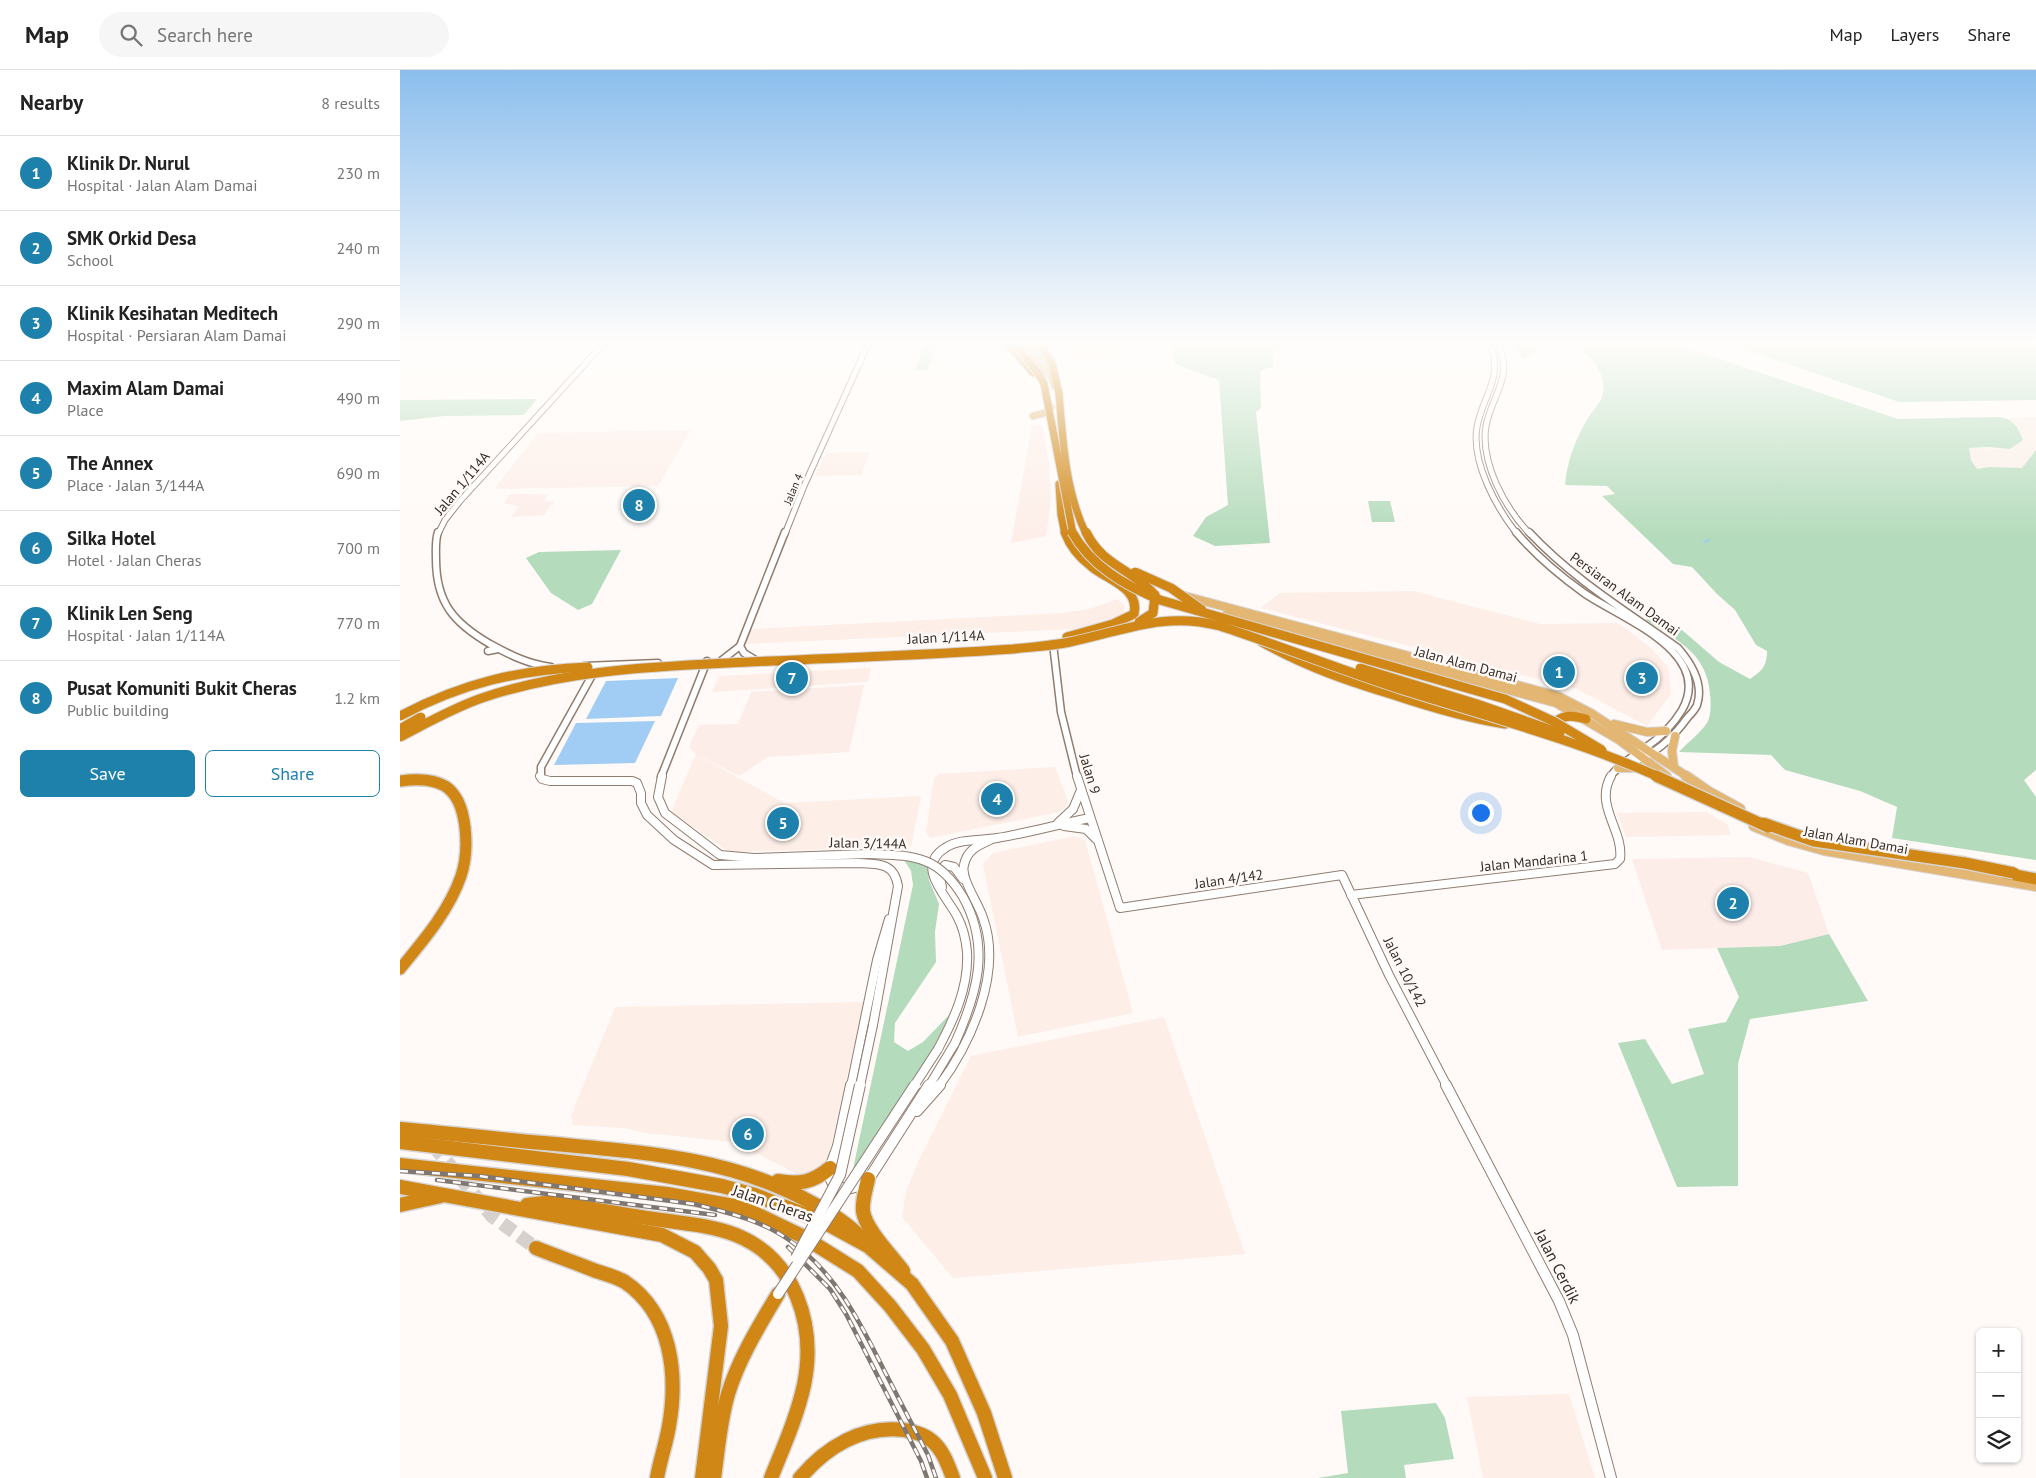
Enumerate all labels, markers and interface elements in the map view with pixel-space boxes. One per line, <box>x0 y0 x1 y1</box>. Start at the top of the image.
search box <box>99 12 449 57</box>
text: Map <box>25 19 69 50</box>
icon: search <box>117 21 145 49</box>
text: Search here <box>157 23 253 47</box>
text: Map <box>1830 23 1862 46</box>
text: Layers <box>1890 23 1939 46</box>
text: Share <box>1967 23 2011 46</box>
text: Nearby <box>20 89 83 116</box>
text: 8 results <box>321 93 380 113</box>
text: Klinik Dr. Nurul <box>67 151 190 175</box>
text: 1 <box>31 163 41 183</box>
text: 230 m <box>337 163 380 183</box>
text: Hospital · Jalan Alam Damai <box>67 175 257 195</box>
text: SMK Orkid Desa <box>67 226 196 250</box>
text: 2 <box>31 238 41 258</box>
text: 240 m <box>337 238 380 258</box>
text: School <box>67 250 113 270</box>
text: Klinik Kesihatan Meditech <box>67 301 278 325</box>
text: 3 <box>31 313 41 333</box>
text: 290 m <box>337 313 380 333</box>
text: Hospital · Persiaran Alam Damai <box>67 325 287 345</box>
text: Maxim Alam Damai <box>67 376 224 400</box>
text: 4 <box>31 388 41 408</box>
text: 490 m <box>337 388 380 408</box>
text: Place <box>67 400 104 420</box>
street label: Jalan 1/114A <box>430 447 494 519</box>
text: The Annex <box>67 451 153 475</box>
text: 5 <box>31 463 41 483</box>
text: 690 m <box>337 463 380 483</box>
street label: Jalan 4 <box>780 471 806 508</box>
text: Place · Jalan 3/144A <box>67 475 204 495</box>
pin: 8 <box>623 486 655 524</box>
text: Silka Hotel <box>67 526 156 550</box>
text: 6 <box>31 538 41 558</box>
text: 700 m <box>337 538 380 558</box>
street label: Persiaran Alam Damai <box>1567 548 1683 640</box>
text: Hotel · Jalan Cheras <box>67 550 202 570</box>
text: Klinik Len Seng <box>67 601 193 625</box>
text: 7 <box>31 613 41 633</box>
text: 770 m <box>337 613 380 633</box>
text: Hospital · Jalan 1/114A <box>67 625 225 645</box>
street label: Jalan 1/114A <box>906 626 986 648</box>
street label: Jalan Alam Damai <box>1412 641 1519 686</box>
pin: 1 <box>1543 653 1575 691</box>
pin: 7 <box>776 659 808 697</box>
pin: 3 <box>1626 659 1658 697</box>
text: Pusat Komuniti Bukit Cheras <box>67 676 297 700</box>
text: 8 <box>31 688 41 708</box>
text: 1.2 km <box>334 688 380 708</box>
text: Public building <box>67 700 169 720</box>
button: Save <box>20 750 195 797</box>
button: Share <box>205 750 380 797</box>
street label: Jalan 9 <box>1075 751 1105 796</box>
pin: 4 <box>981 780 1013 818</box>
your location <box>1468 800 1494 826</box>
pin: 5 <box>767 804 799 842</box>
street label: Jalan Alam Damai <box>1802 822 1910 858</box>
street label: Jalan 3/144A <box>828 833 908 853</box>
street label: Jalan Mandarina 1 <box>1478 846 1589 876</box>
street label: Jalan 4/142 <box>1193 865 1264 893</box>
pin: 2 <box>1717 884 1749 922</box>
street label: Jalan 10/142 <box>1379 933 1430 1010</box>
pin: 6 <box>732 1115 764 1153</box>
street label: Jalan Cheras <box>729 1179 816 1226</box>
street label: Jalan Cerdik <box>1530 1225 1585 1307</box>
map controls <box>1976 1328 2021 1463</box>
button: + <box>1976 1328 2021 1373</box>
button: − <box>1976 1373 2021 1418</box>
button: layers <box>1976 1418 2021 1463</box>

